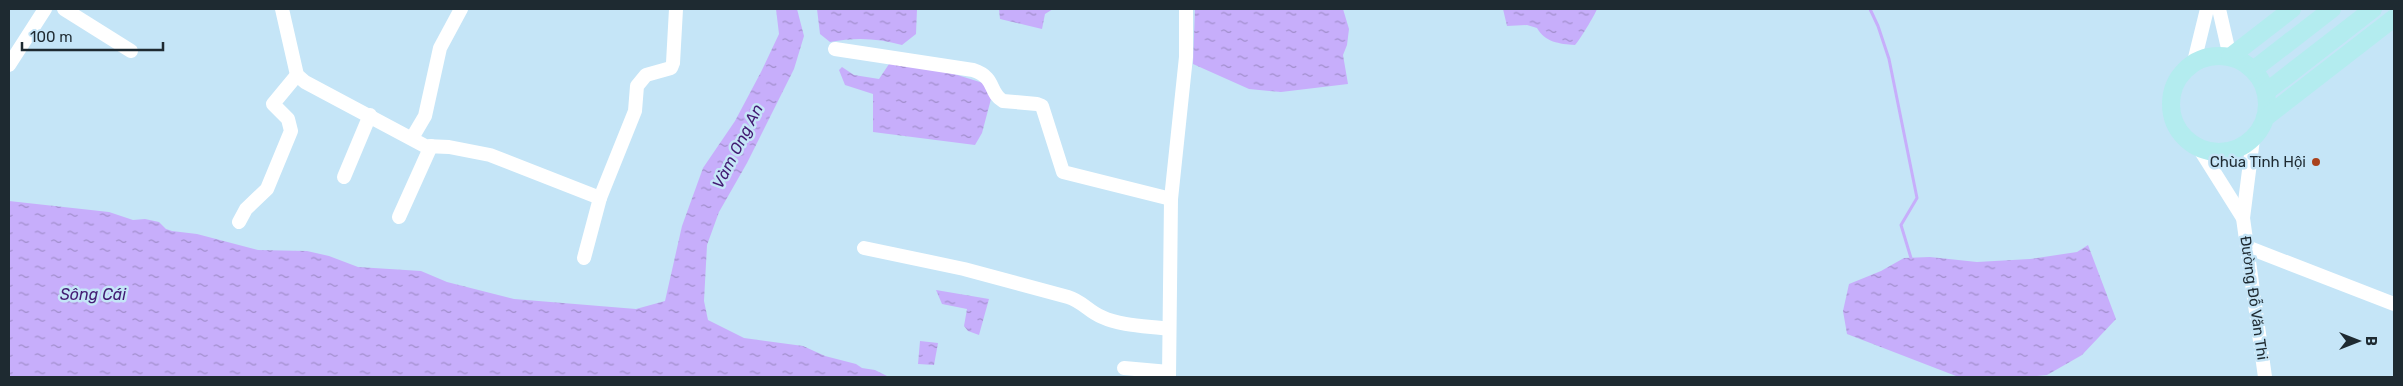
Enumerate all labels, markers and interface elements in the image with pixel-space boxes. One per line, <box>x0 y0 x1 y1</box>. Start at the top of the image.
scale bar <box>22 20 164 52</box>
text: 100 m <box>30 28 72 46</box>
water label: Vàm Ong An <box>708 101 767 192</box>
place label: Chùa Tỉnh Hội <box>2210 153 2306 171</box>
marker: Chùa Tỉnh Hội <box>2310 156 2322 168</box>
street label: Đường Đỗ Văn Thi <box>2236 235 2272 361</box>
water label: Sông Cái <box>60 285 127 304</box>
north arrow <box>2333 316 2383 366</box>
text: B <box>2362 336 2379 346</box>

